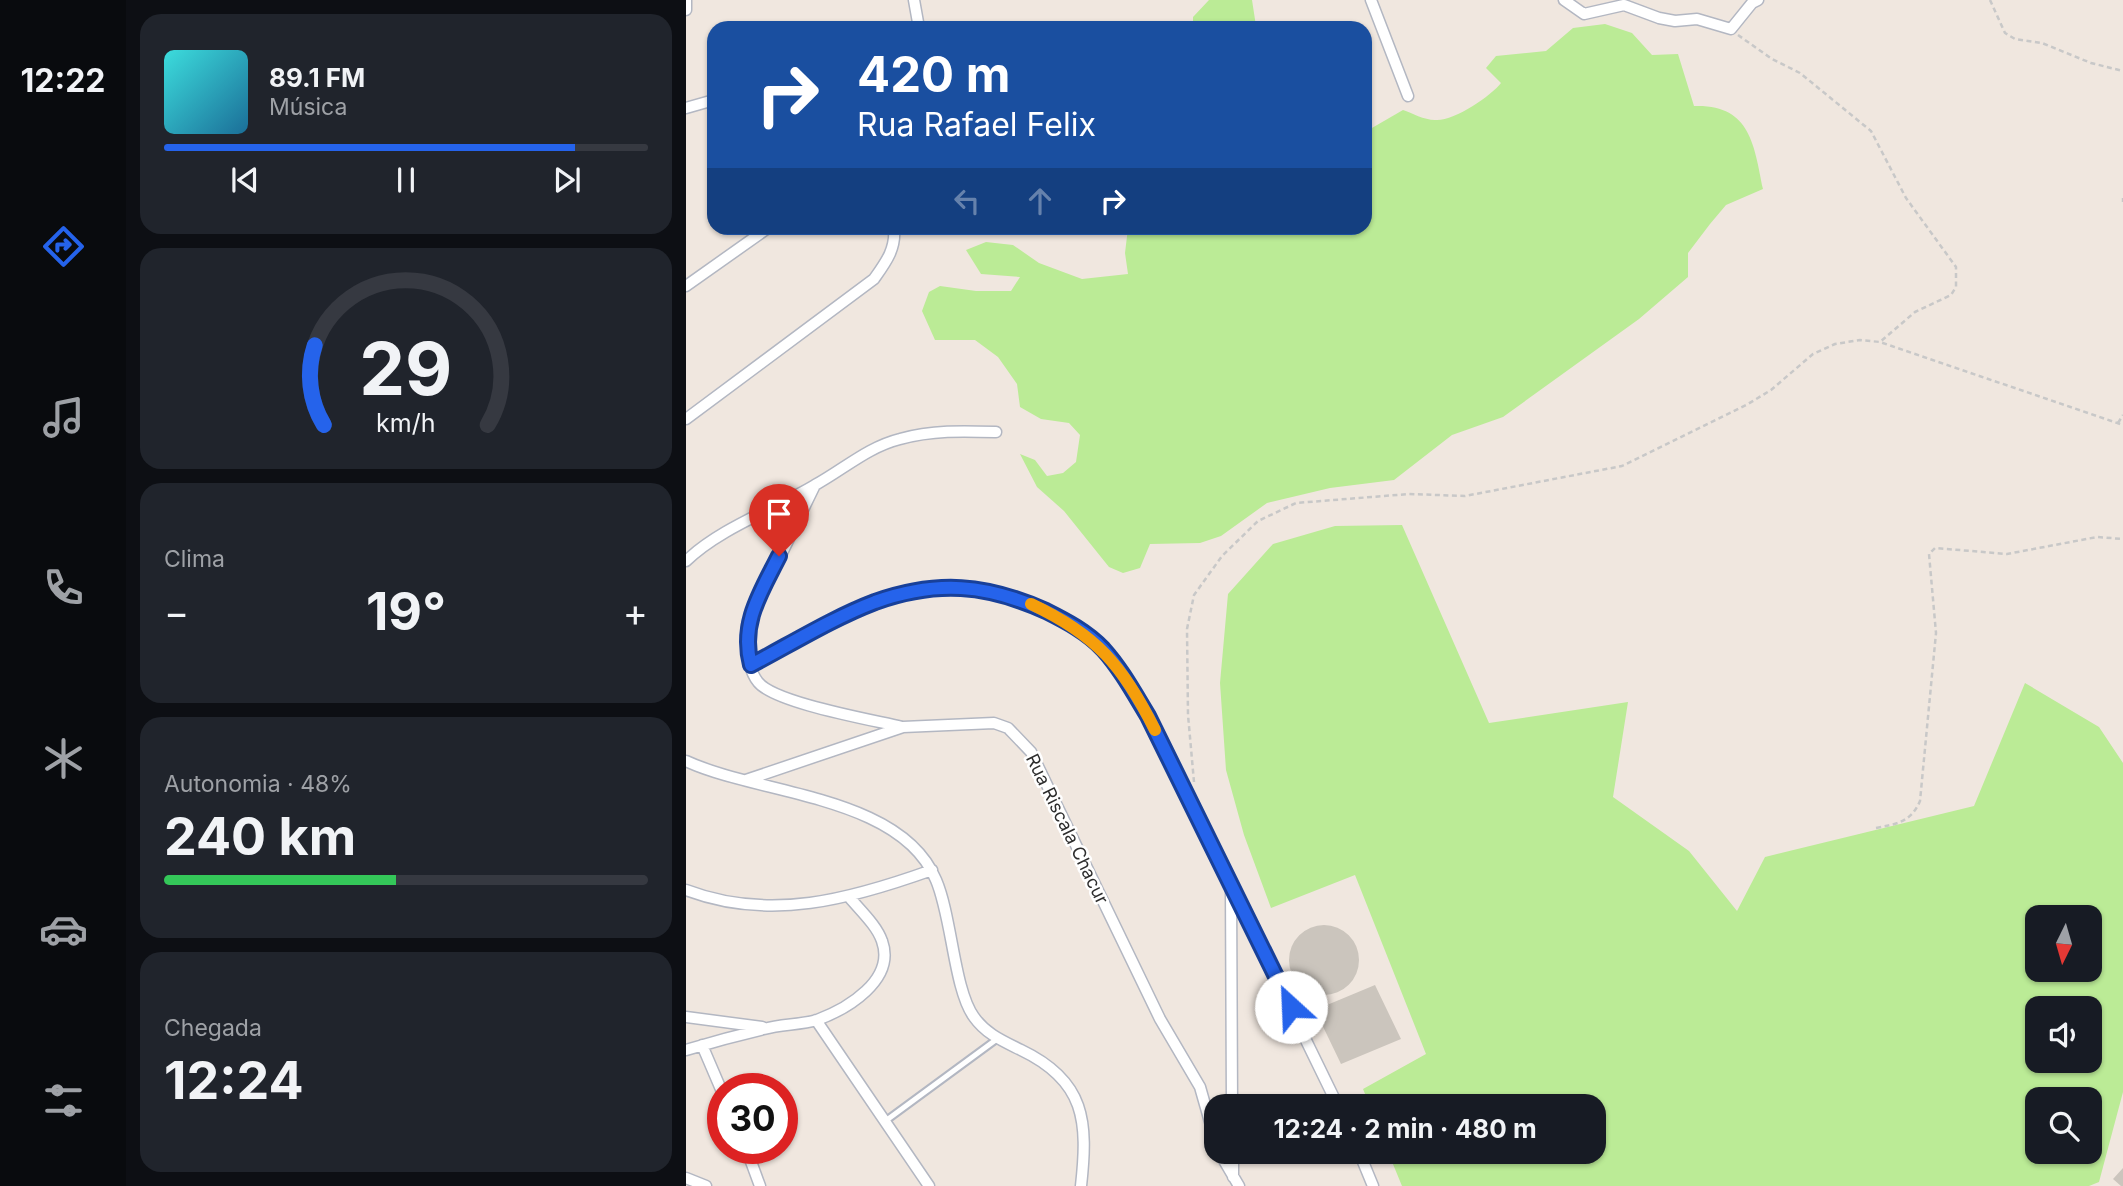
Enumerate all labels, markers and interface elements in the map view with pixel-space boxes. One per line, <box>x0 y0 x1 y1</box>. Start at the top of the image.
text: 420 m <box>857 45 1010 104</box>
icon: right <box>742 49 833 140</box>
text: 12:22 <box>21 61 105 100</box>
text: 89.1 FM <box>269 62 365 93</box>
text: Música <box>269 93 347 121</box>
text: Rua Rafael Felix <box>857 105 1096 144</box>
icon: previous <box>226 161 264 199</box>
icon: pause <box>387 161 425 199</box>
icon: next <box>548 161 586 199</box>
icon: left <box>948 182 986 220</box>
icon: ahead <box>1021 182 1059 220</box>
icon: right <box>1094 182 1132 220</box>
icon: directions <box>39 222 88 271</box>
text: 29 <box>359 324 453 413</box>
icon: music <box>39 393 88 442</box>
text: km/h <box>376 407 436 437</box>
pin <box>749 484 809 556</box>
icon: arrive <box>760 495 798 533</box>
text: Clima <box>164 545 225 573</box>
icon: phone <box>39 563 88 612</box>
text: 19° <box>366 580 446 643</box>
text: − <box>164 589 189 635</box>
text: + <box>623 589 648 635</box>
icon: climate <box>39 734 88 783</box>
street label: Rua Riscala Chacur <box>1022 750 1113 908</box>
text: Autonomia · 48% <box>164 770 352 798</box>
text: 240 km <box>164 805 356 868</box>
icon: car <box>39 905 88 954</box>
north arrow <box>2025 905 2102 982</box>
map controls <box>2025 905 2102 1164</box>
position arrow <box>1254 970 1328 1044</box>
button: sound <box>2025 996 2102 1073</box>
text: Chegada <box>164 1014 262 1042</box>
text: 12:24 <box>164 1049 304 1112</box>
speed limit sign: 30 <box>707 1073 798 1164</box>
icon: filters <box>39 1076 88 1125</box>
button: search <box>2025 1087 2102 1164</box>
text: 12:24 · 2 min · 480 m <box>1273 1113 1537 1144</box>

